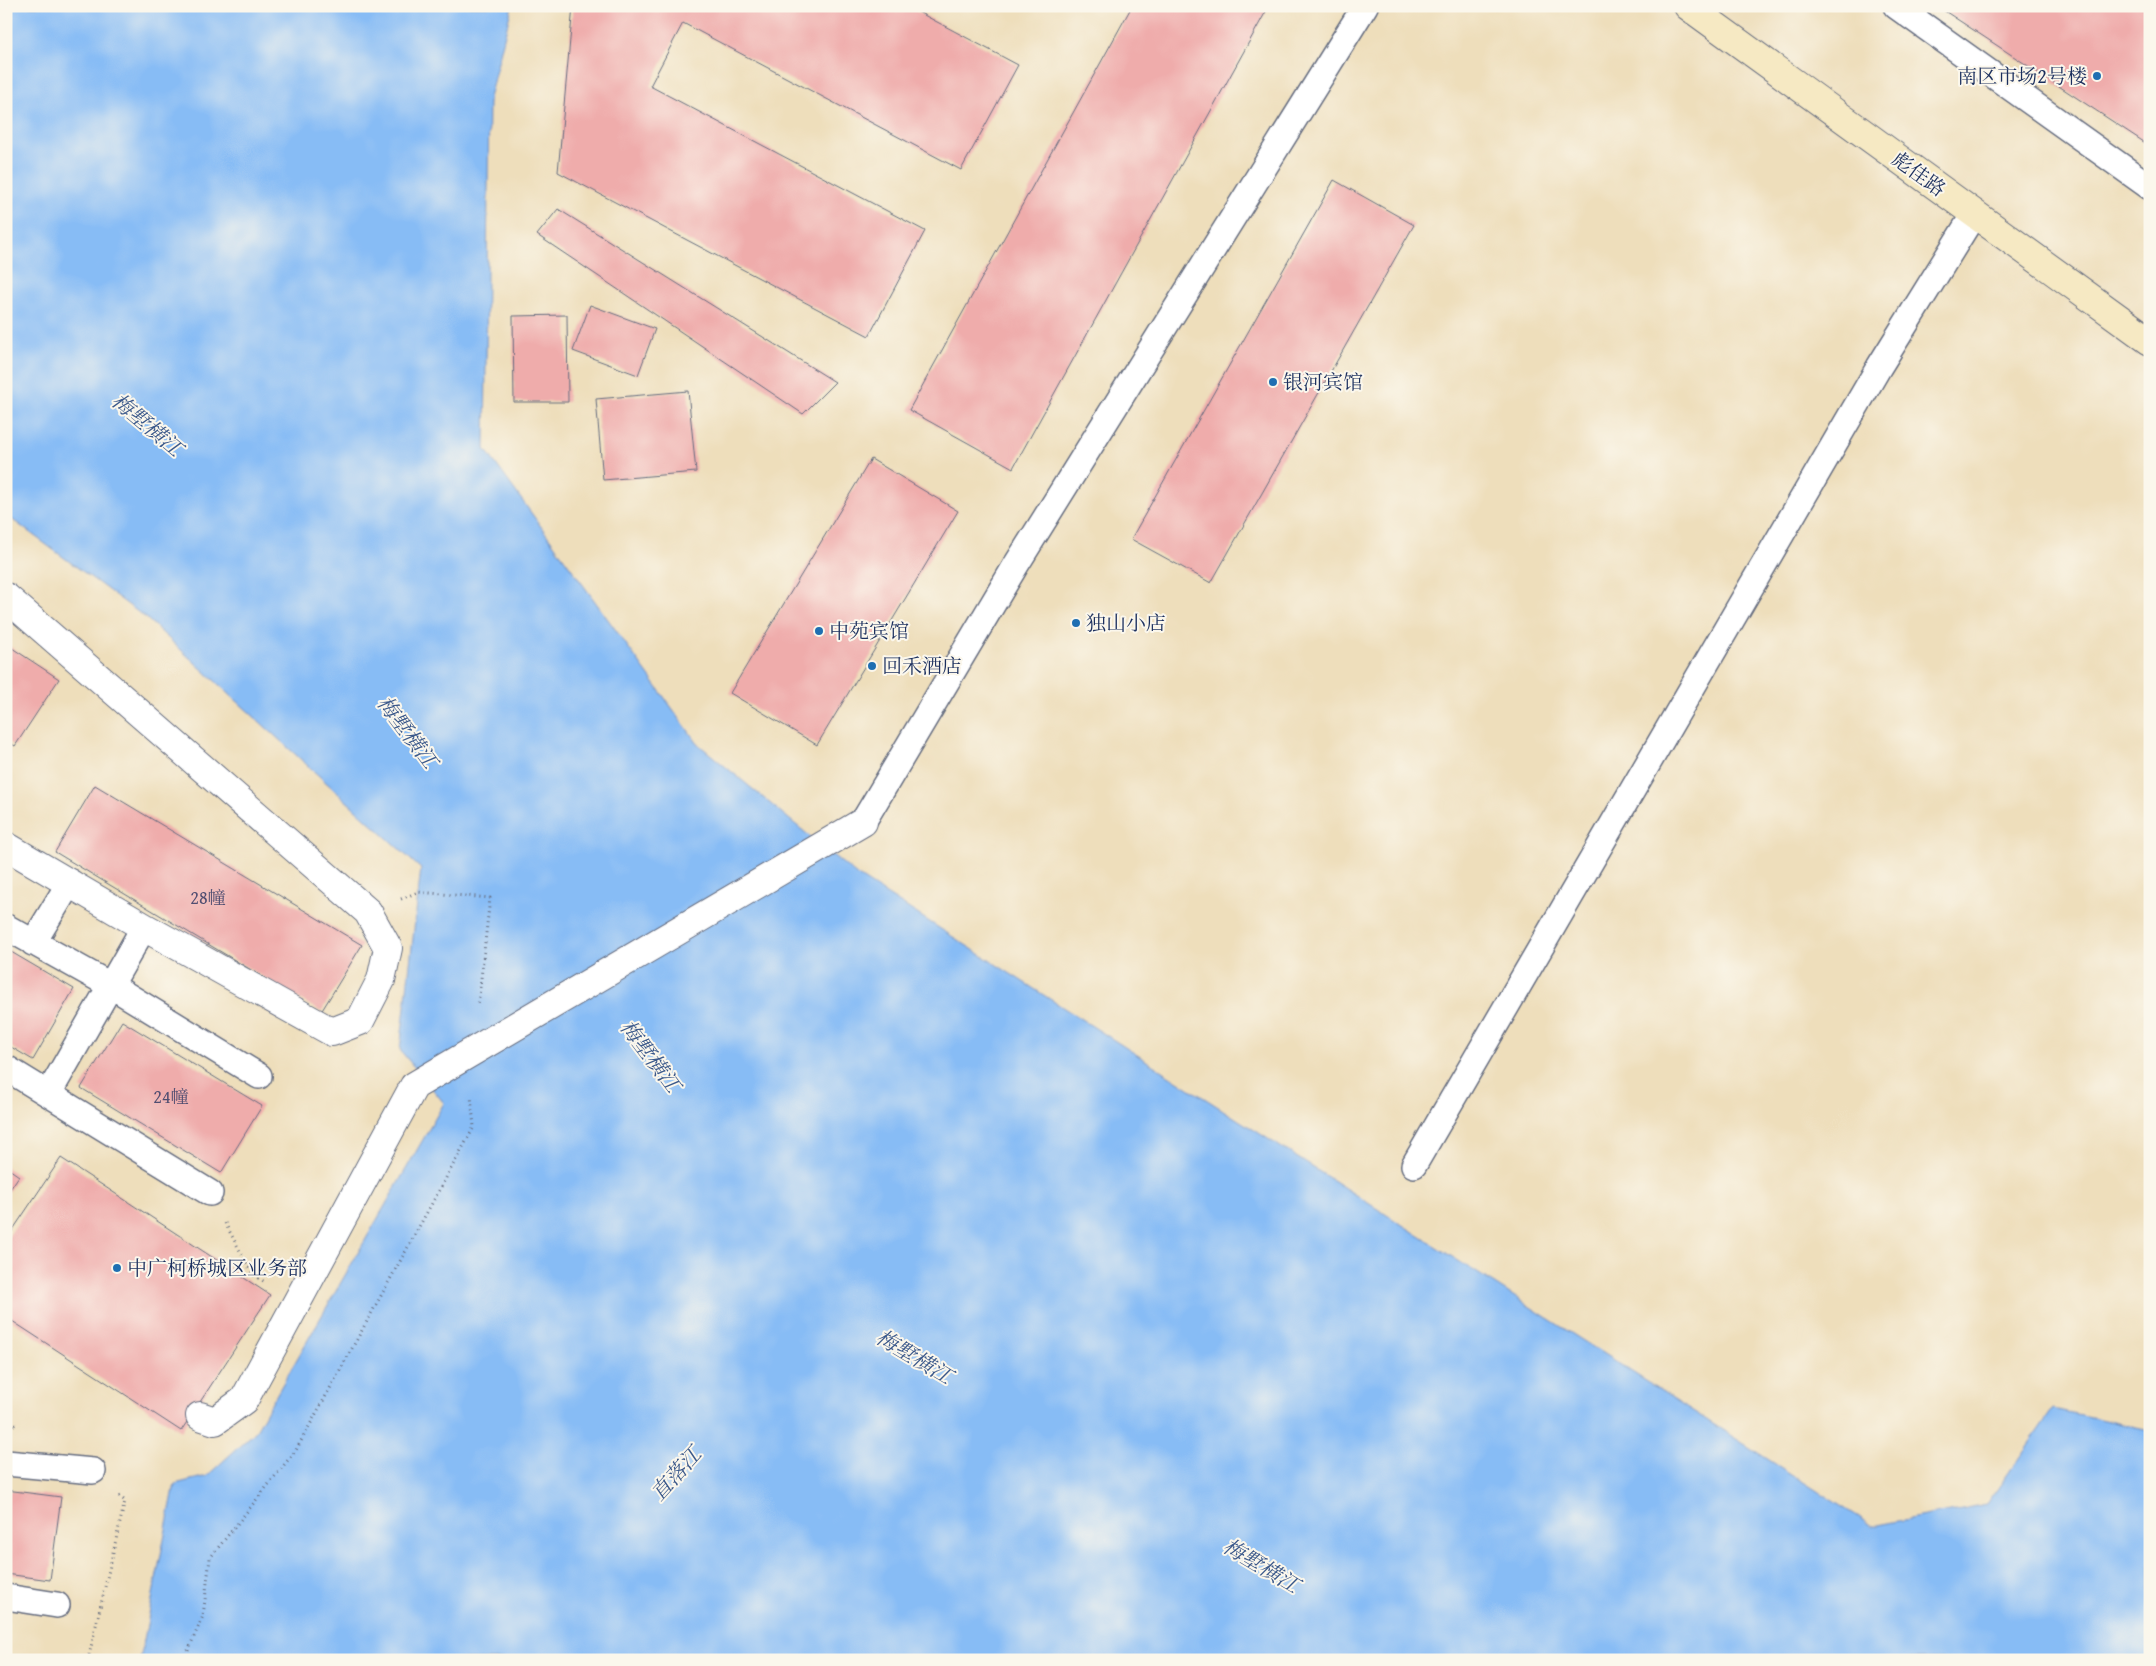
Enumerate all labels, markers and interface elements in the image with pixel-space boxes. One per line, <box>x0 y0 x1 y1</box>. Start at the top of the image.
place label: 南区市场2号楼 <box>1957 61 2087 90</box>
marker: 南区市场2号楼 <box>2091 70 2103 82</box>
street label: 彪佳路 <box>1887 144 1952 203</box>
place label: 银河宾馆 <box>1283 367 1363 396</box>
marker: 银河宾馆 <box>1267 376 1279 388</box>
water label: 梅墅横江 <box>105 386 192 465</box>
place label: 独山小店 <box>1086 608 1166 637</box>
place label: 中苑宾馆 <box>829 616 909 645</box>
marker: 独山小店 <box>1070 617 1082 629</box>
marker: 中苑宾馆 <box>813 625 825 637</box>
place label: 回禾酒店 <box>882 651 962 680</box>
marker: 回禾酒店 <box>866 660 878 672</box>
water label: 梅墅横江 <box>370 689 447 777</box>
house number: 28幢 <box>190 884 226 911</box>
water label: 梅墅横江 <box>613 1013 690 1101</box>
house number: 24幢 <box>153 1083 189 1110</box>
place label: 中广柯桥城区业务部 <box>127 1253 307 1282</box>
marker: 中广柯桥城区业务部 <box>111 1262 123 1274</box>
water label: 梅墅横江 <box>870 1322 961 1393</box>
water label: 直落江 <box>643 1438 710 1507</box>
water label: 梅墅横江 <box>1217 1531 1308 1602</box>

